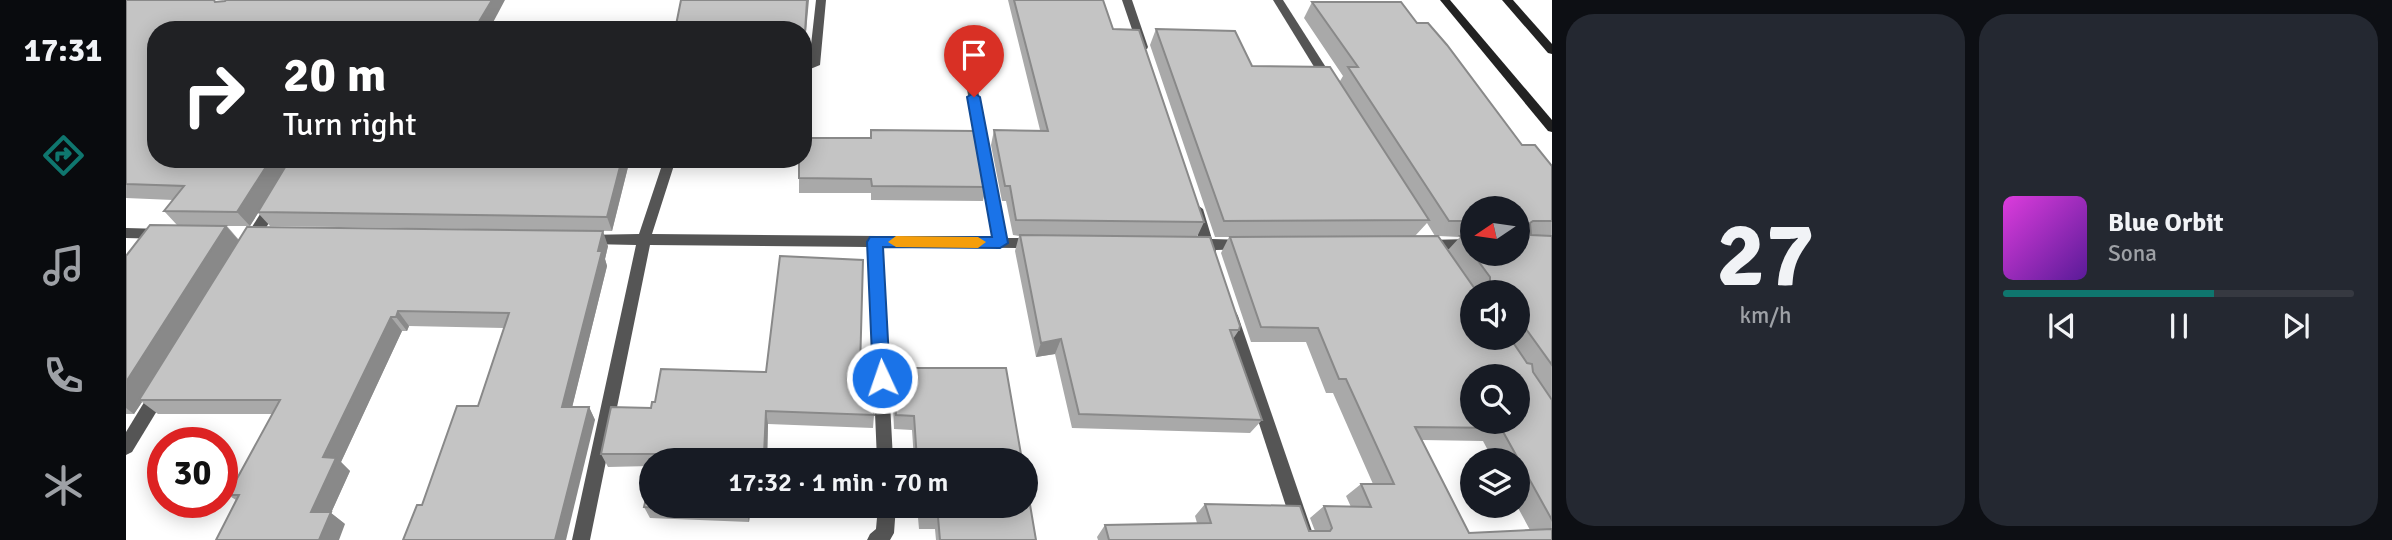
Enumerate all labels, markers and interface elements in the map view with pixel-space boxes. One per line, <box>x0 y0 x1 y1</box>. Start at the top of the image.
pin <box>944 25 1004 97</box>
text: 17:31 <box>24 31 102 70</box>
icon: arrive <box>955 36 993 74</box>
text: 20 m <box>283 45 386 105</box>
icon: right <box>168 49 259 140</box>
text: Turn right <box>283 105 416 144</box>
icon: directions <box>39 131 88 180</box>
north arrow <box>1460 196 1530 266</box>
map controls <box>1460 196 1530 518</box>
text: 27 <box>1716 199 1815 312</box>
text: Blue Orbit <box>2108 207 2224 239</box>
text: Sona <box>2108 239 2157 268</box>
icon: music <box>39 241 88 290</box>
button: sound <box>1460 280 1530 350</box>
text: km/h <box>1739 301 1792 330</box>
icon: previous <box>2043 307 2081 345</box>
icon: pause <box>2160 307 2198 345</box>
icon: next <box>2277 307 2315 345</box>
position arrow <box>845 341 919 415</box>
icon: phone <box>39 351 88 400</box>
button: search <box>1460 364 1530 434</box>
speed limit sign: 30 <box>147 427 238 518</box>
button: layers <box>1460 448 1530 518</box>
icon: climate <box>39 461 88 510</box>
text: 17:32 · 1 min · 70 m <box>729 467 948 499</box>

